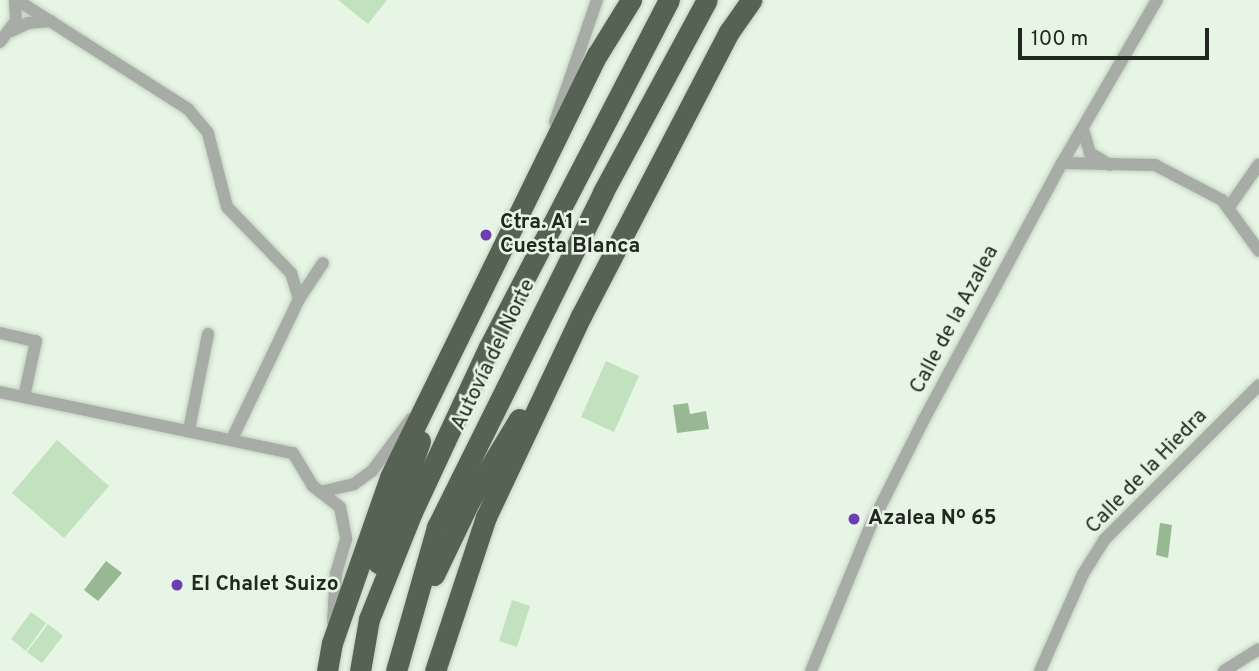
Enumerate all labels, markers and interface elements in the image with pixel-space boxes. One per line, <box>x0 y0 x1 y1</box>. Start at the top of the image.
scale bar <box>1021 14 1212 58</box>
text: 100 m <box>1031 26 1088 53</box>
place label: Ctra. A1 - Cuesta Blanca <box>500 210 640 260</box>
marker: Ctra. A1 - Cuesta Blanca <box>478 227 494 243</box>
street label: Calle de la Azalea <box>905 241 1005 399</box>
street label: Autovía del Norte <box>447 275 541 435</box>
street label: Calle de la Hiedra <box>1081 404 1213 540</box>
place label: Azalea Nº 65 <box>868 506 997 532</box>
marker: Azalea Nº 65 <box>846 511 862 527</box>
place label: El Chalet Suizo <box>191 572 339 598</box>
marker: El Chalet Suizo <box>169 577 185 593</box>

